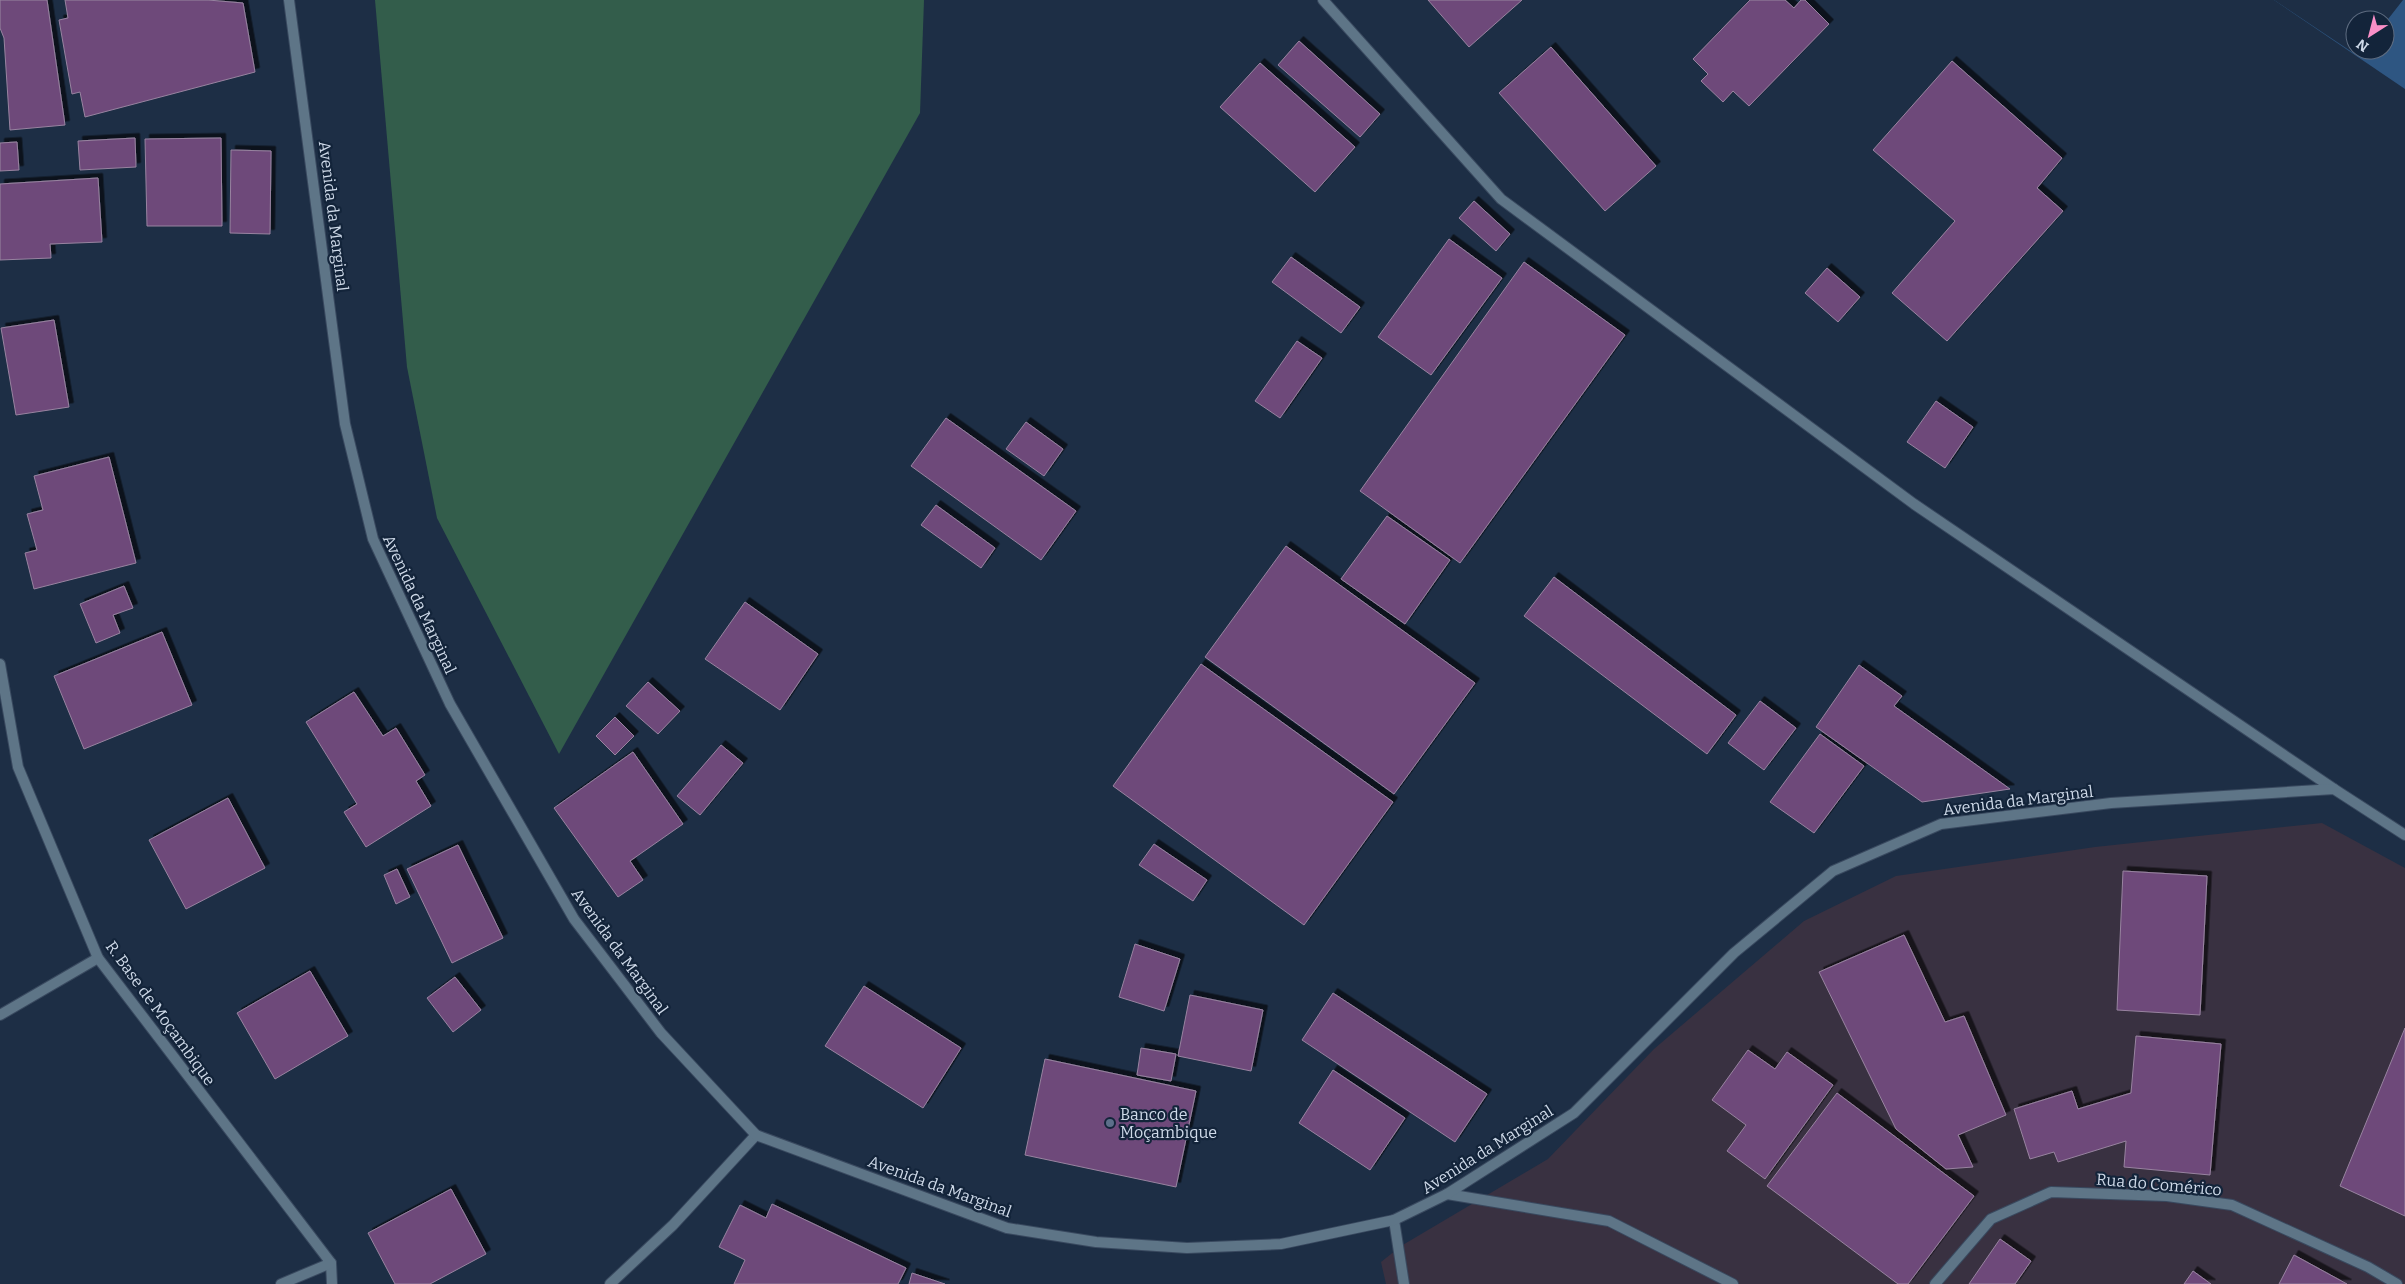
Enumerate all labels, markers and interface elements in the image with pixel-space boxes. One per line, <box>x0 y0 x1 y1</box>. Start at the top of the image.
north arrow <box>2345 10 2395 60</box>
text: N <box>2353 35 2372 55</box>
street label: Avenida da Marginal <box>315 140 352 293</box>
street label: Avenida da Marginal <box>379 532 460 677</box>
street label: Avenida da Marginal <box>1942 782 2095 819</box>
street label: Avenida da Marginal <box>567 885 672 1018</box>
street label: R. Base de Moçambique <box>102 937 219 1089</box>
street label: Avenida da Marginal <box>1418 1101 1557 1198</box>
place label: Banco de Moçambique <box>1120 1105 1217 1142</box>
marker: Banco de Moçambique <box>1104 1117 1116 1129</box>
street label: Avenida da Marginal <box>866 1152 1015 1221</box>
street label: Rua do Comérico <box>2095 1170 2222 1199</box>

